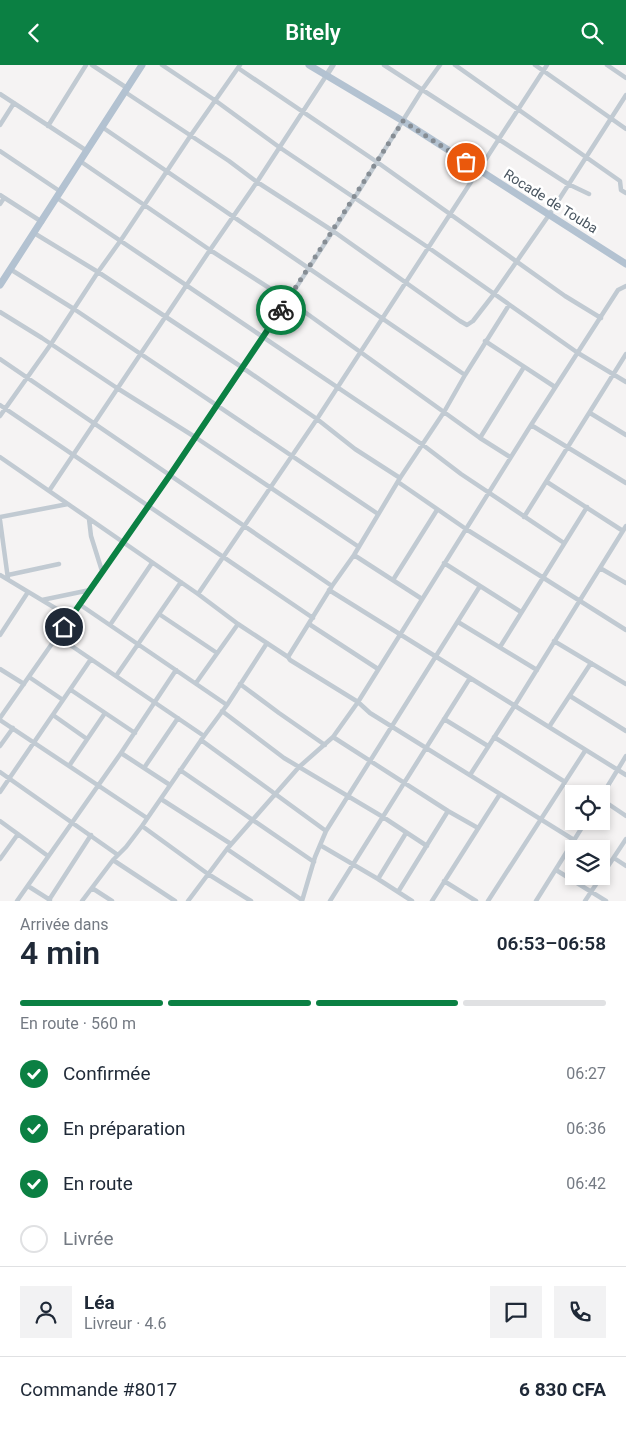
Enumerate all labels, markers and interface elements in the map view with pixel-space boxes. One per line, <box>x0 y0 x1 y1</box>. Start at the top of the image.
icon: back <box>20 19 48 47</box>
icon: search <box>578 19 606 47</box>
text: Bitely <box>285 20 341 45</box>
pin <box>445 141 487 183</box>
icon: bag <box>452 148 480 176</box>
street label: Rocade de Touba <box>501 166 601 236</box>
courier <box>256 285 306 335</box>
icon: bike <box>267 296 295 324</box>
pin <box>43 606 85 648</box>
icon: home <box>50 613 78 641</box>
map controls <box>565 785 610 885</box>
button: locate <box>565 785 610 830</box>
button: layers <box>565 840 610 885</box>
text: Arrivée dans <box>20 915 109 934</box>
text: 06:53–06:58 <box>497 932 606 955</box>
text: 4 min <box>20 934 100 972</box>
text: En route · 560 m <box>20 1014 136 1033</box>
icon: check <box>20 1060 48 1088</box>
text: Confirmée <box>63 1062 150 1085</box>
text: 06:27 <box>566 1064 606 1083</box>
icon: check <box>20 1115 48 1143</box>
text: En préparation <box>63 1117 186 1140</box>
text: 06:36 <box>566 1119 606 1138</box>
icon: check <box>20 1170 48 1198</box>
text: En route <box>63 1172 133 1195</box>
text: 06:42 <box>566 1174 606 1193</box>
text: Livrée <box>63 1227 113 1250</box>
button: person <box>20 1286 72 1338</box>
button: chat <box>490 1286 542 1338</box>
button: phone <box>554 1286 606 1338</box>
text: Léa <box>84 1291 115 1314</box>
text: Livreur · 4.6 <box>84 1314 167 1333</box>
text: Commande #8017 <box>20 1378 177 1401</box>
text: 6 830 CFA <box>519 1378 606 1401</box>

